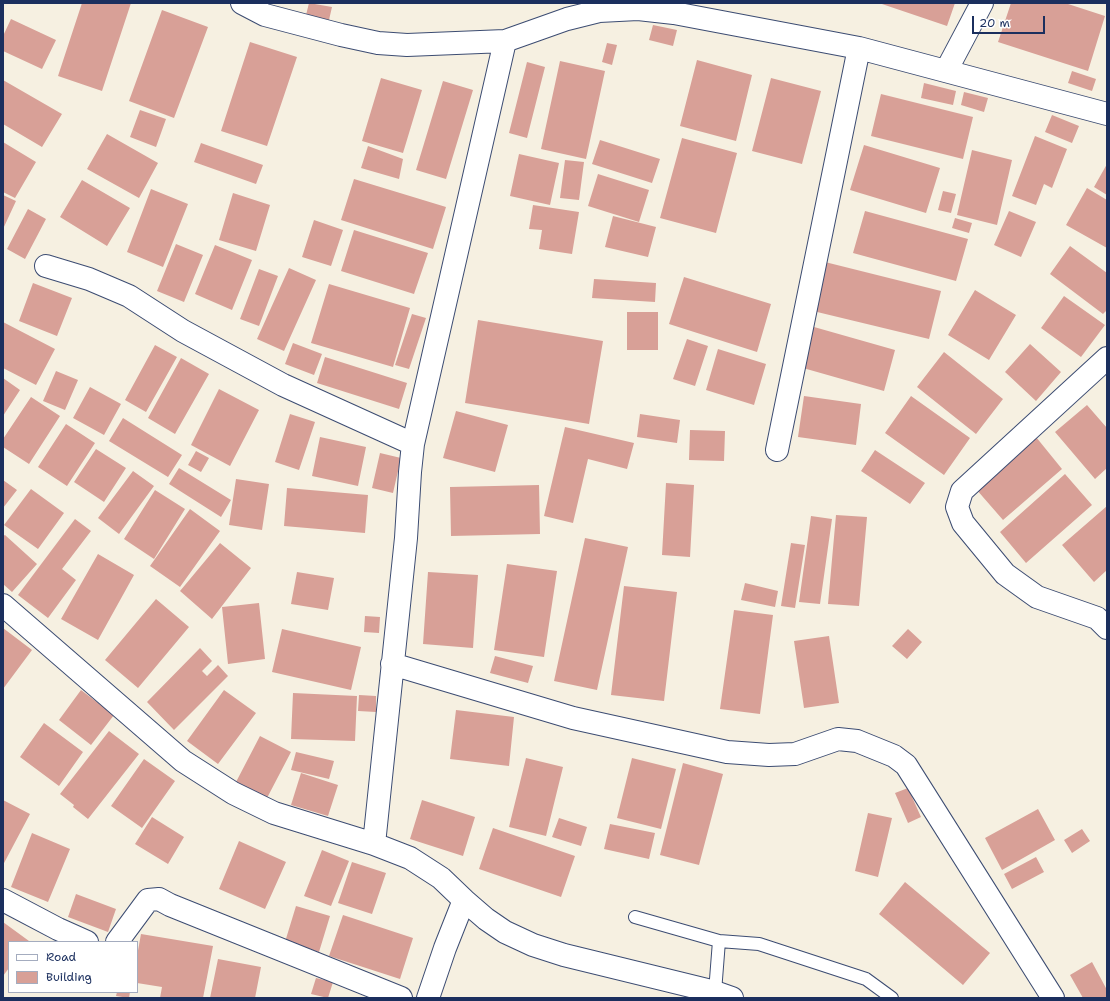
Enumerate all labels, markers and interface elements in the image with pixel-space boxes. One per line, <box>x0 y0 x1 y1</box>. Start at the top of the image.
scale bar <box>974 8 1047 34</box>
text: 20 m <box>979 15 1010 31</box>
legend <box>8 941 138 993</box>
text: Road <box>46 949 76 965</box>
text: Building <box>46 969 92 985</box>

